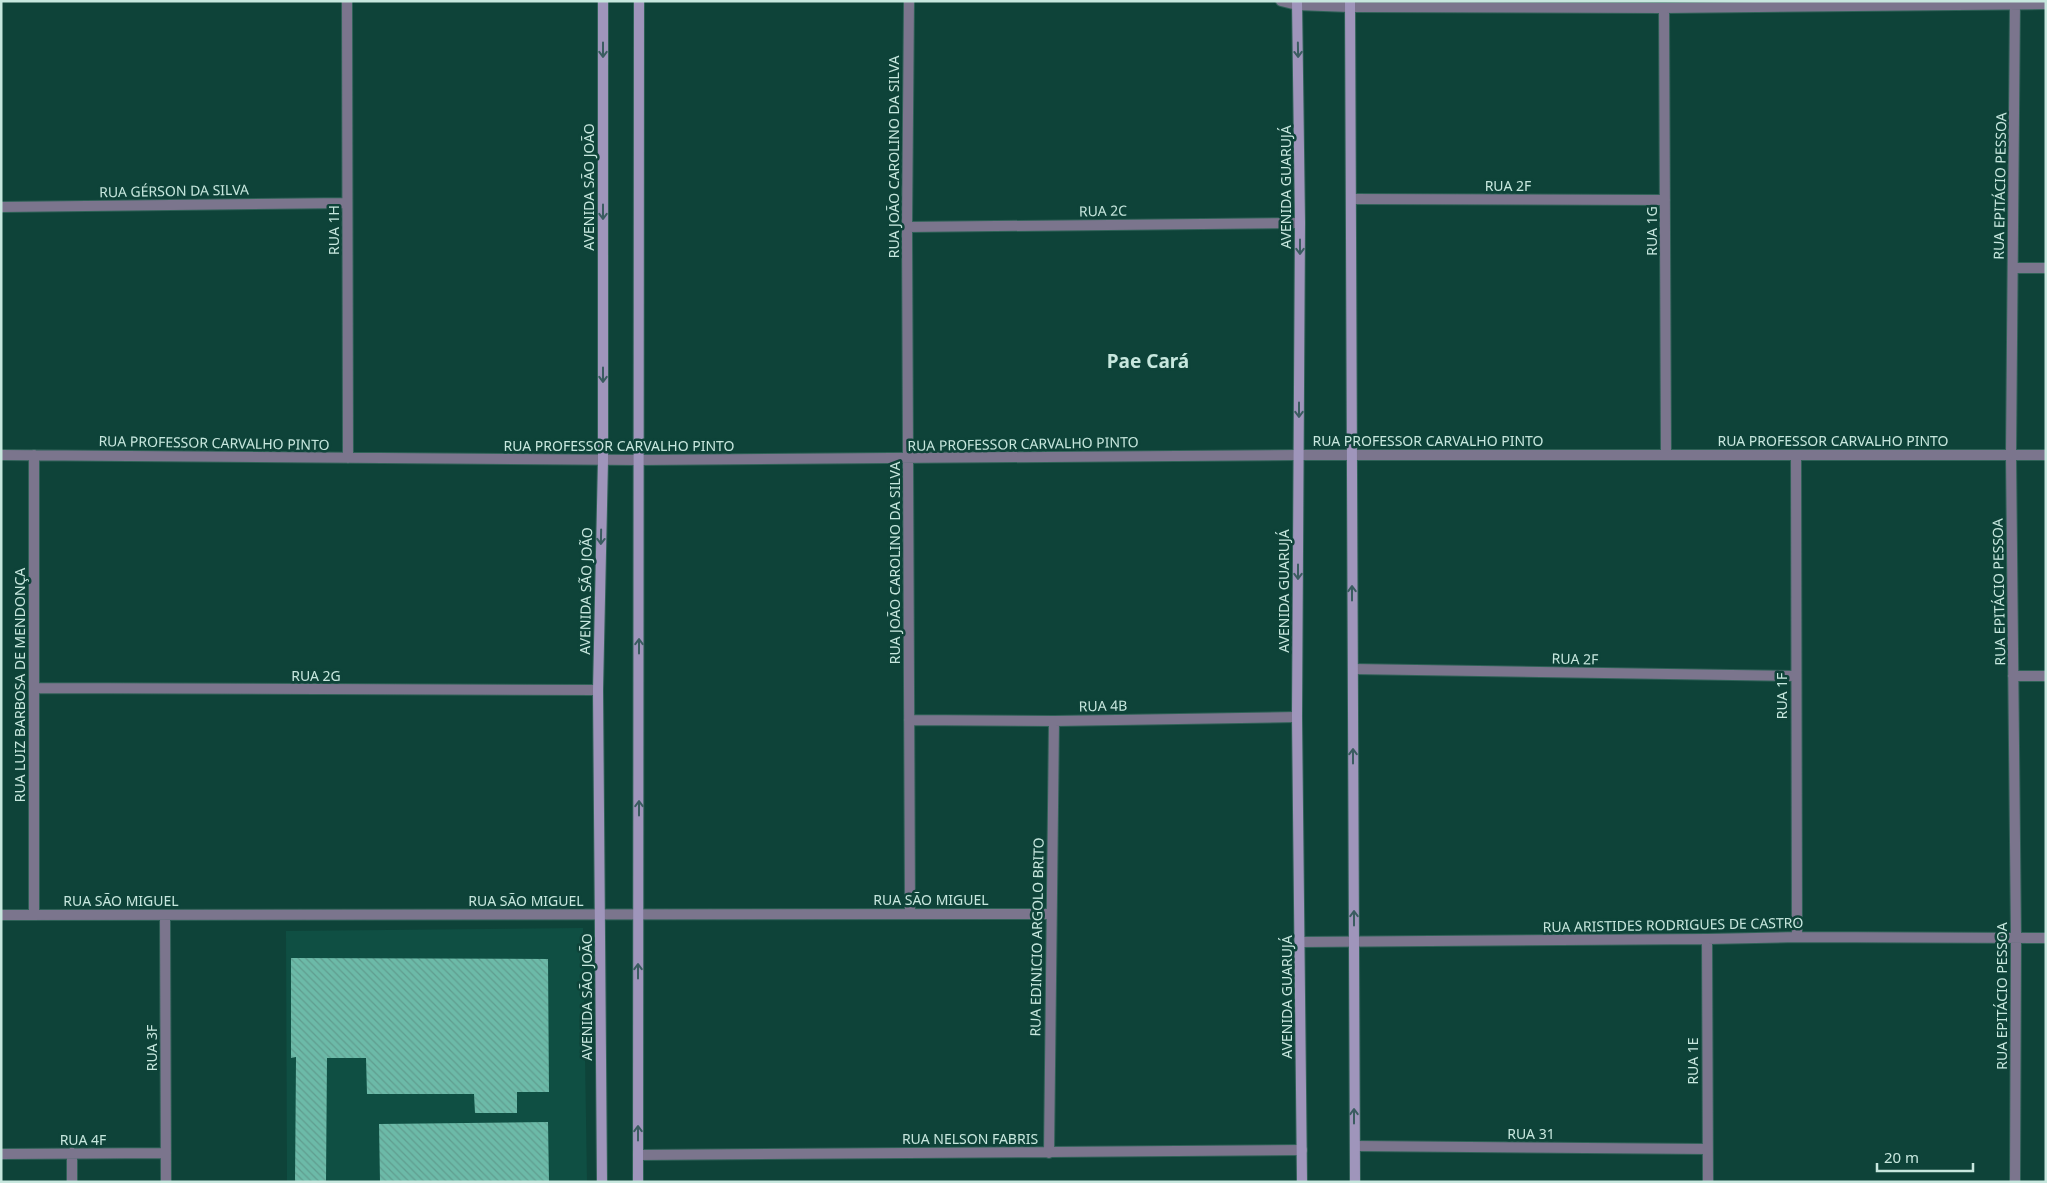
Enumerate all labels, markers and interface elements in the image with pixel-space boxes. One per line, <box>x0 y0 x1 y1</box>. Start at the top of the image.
one-way arrow <box>598 42 608 58</box>
one-way arrow <box>1293 42 1303 58</box>
street label: RUA JOÃO CAROLINO DA SILVA <box>884 56 903 258</box>
street label: RUA EPITÁCIO PESSOA <box>1989 112 2010 260</box>
street label: AVENIDA SÃO JOÃO <box>579 123 598 251</box>
street label: AVENIDA GUARUJÁ <box>1276 125 1295 249</box>
street label: RUA 2F <box>1485 176 1531 195</box>
street label: RUA GÉRSON DA SILVA <box>99 180 249 201</box>
street label: RUA 2C <box>1079 201 1127 220</box>
one-way arrow <box>598 204 608 220</box>
street label: RUA 1H <box>324 205 343 255</box>
street label: RUA 1G <box>1642 206 1661 256</box>
one-way arrow <box>1295 239 1305 255</box>
district label: Pae Cará <box>1107 348 1189 374</box>
one-way arrow <box>598 366 608 383</box>
one-way arrow <box>1294 402 1304 418</box>
street label: RUA PROFESSOR CARVALHO PINTO <box>98 431 330 454</box>
street label: RUA PROFESSOR CARVALHO PINTO <box>1312 431 1544 450</box>
street label: RUA PROFESSOR CARVALHO PINTO <box>1717 431 1949 450</box>
street label: RUA PROFESSOR CARVALHO PINTO <box>907 432 1139 455</box>
street label: RUA PROFESSOR CARVALHO PINTO <box>503 436 735 455</box>
street label: RUA JOÃO CAROLINO DA SILVA <box>885 462 904 664</box>
street label: RUA EPITÁCIO PESSOA <box>1988 518 2009 666</box>
street label: AVENIDA SÃO JOÃO <box>575 527 596 655</box>
one-way arrow <box>596 529 606 545</box>
street label: AVENIDA GUARUJÁ <box>1274 529 1293 653</box>
one-way arrow <box>1293 564 1303 580</box>
street label: RUA LUIZ BARBOSA DE MENDONÇA <box>10 568 29 802</box>
one-way arrow <box>1347 585 1357 602</box>
one-way arrow <box>634 638 644 654</box>
street label: RUA 2F <box>1552 649 1599 668</box>
street label: RUA 2G <box>291 666 341 685</box>
street label: RUA 1F <box>1772 673 1791 719</box>
street label: RUA 4B <box>1079 696 1127 715</box>
one-way arrow <box>1348 748 1358 764</box>
one-way arrow <box>634 800 644 816</box>
street label: RUA EDINICIO ARGOLO BRITO <box>1025 837 1048 1037</box>
street label: RUA SÃO MIGUEL <box>873 890 989 909</box>
street label: RUA SÃO MIGUEL <box>63 891 179 910</box>
street label: RUA SÃO MIGUEL <box>468 891 584 910</box>
one-way arrow <box>1349 910 1359 926</box>
street label: RUA ARISTIDES RODRIGUES DE CASTRO <box>1542 913 1804 936</box>
street label: RUA EPITÁCIO PESSOA <box>1992 922 2011 1070</box>
street label: AVENIDA SÃO JOÃO <box>577 933 596 1061</box>
street label: AVENIDA GUARUJÁ <box>1277 935 1296 1059</box>
one-way arrow <box>633 963 643 979</box>
street label: RUA 3F <box>142 1025 161 1071</box>
street label: RUA 1E <box>1683 1037 1702 1085</box>
one-way arrow <box>1349 1108 1359 1124</box>
street label: RUA 31 <box>1507 1124 1555 1143</box>
one-way arrow <box>633 1125 643 1142</box>
street label: RUA NELSON FABRIS <box>902 1129 1038 1148</box>
street label: RUA 4F <box>60 1130 106 1149</box>
scale bar <box>1877 1140 1973 1172</box>
text: 20 m <box>1884 1147 1919 1167</box>

